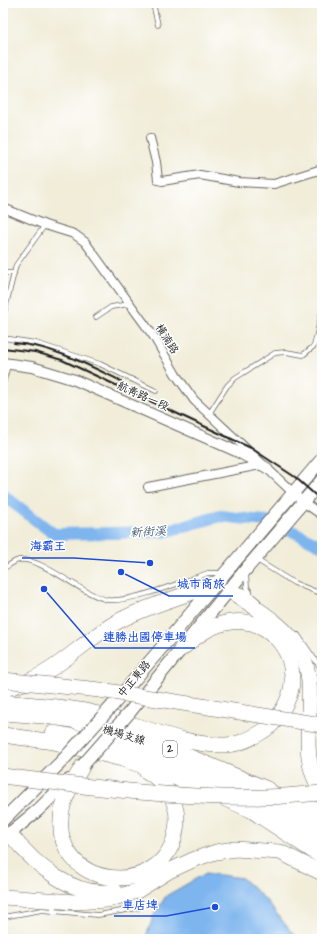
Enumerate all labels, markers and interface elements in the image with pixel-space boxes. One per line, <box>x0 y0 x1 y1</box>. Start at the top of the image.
street label: 橫湳路 <box>152 321 182 357</box>
street label: 航青路一段 <box>115 378 171 414</box>
water label: 新街溪 <box>130 523 167 541</box>
callout: 海霸王 <box>22 534 74 558</box>
text: 海霸王 <box>30 538 66 555</box>
callout: 城市商旅 <box>169 572 233 596</box>
text: 城市商旅 <box>177 576 225 593</box>
callout: 連勝出國停車場 <box>95 624 195 648</box>
text: 連勝出國停車場 <box>103 629 187 646</box>
street label: 中正東路 <box>114 657 154 701</box>
street label: 機場支線 <box>101 722 147 748</box>
road number: 2 <box>163 741 177 757</box>
callout: 車店埤 <box>114 892 166 916</box>
text: 車店埤 <box>122 897 158 914</box>

